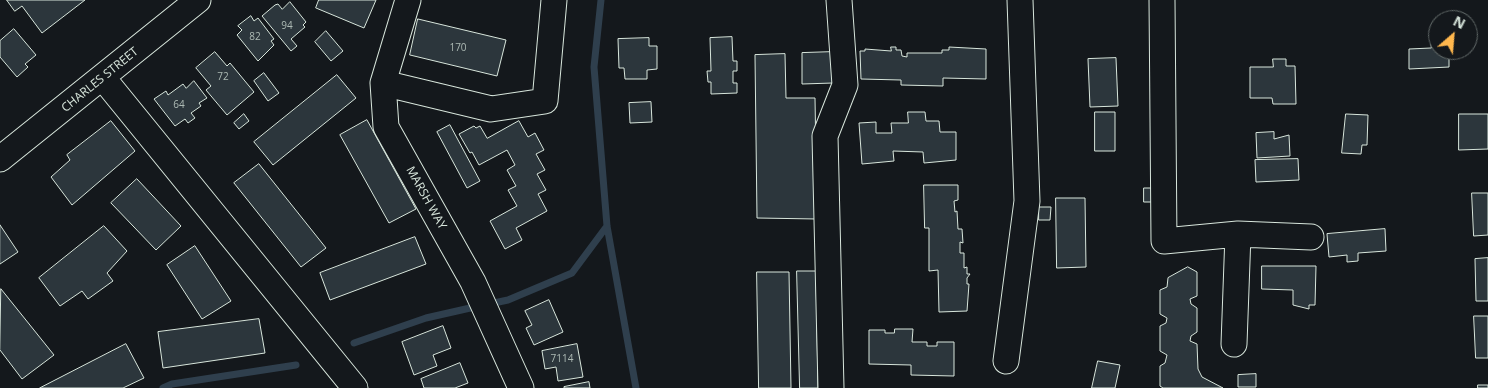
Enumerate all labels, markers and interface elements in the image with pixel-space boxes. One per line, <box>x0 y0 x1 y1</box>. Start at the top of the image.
north arrow <box>1428 10 1478 60</box>
text: N <box>1450 11 1469 33</box>
house number: 94 <box>281 20 293 32</box>
house number: 82 <box>249 31 261 43</box>
house number: 170 <box>449 42 467 54</box>
street label: CHARLES STREET <box>59 45 141 115</box>
house number: 72 <box>217 71 229 83</box>
house number: 64 <box>173 99 185 111</box>
street label: MARSH WAY <box>403 164 449 232</box>
house number: 7114 <box>551 353 573 365</box>

